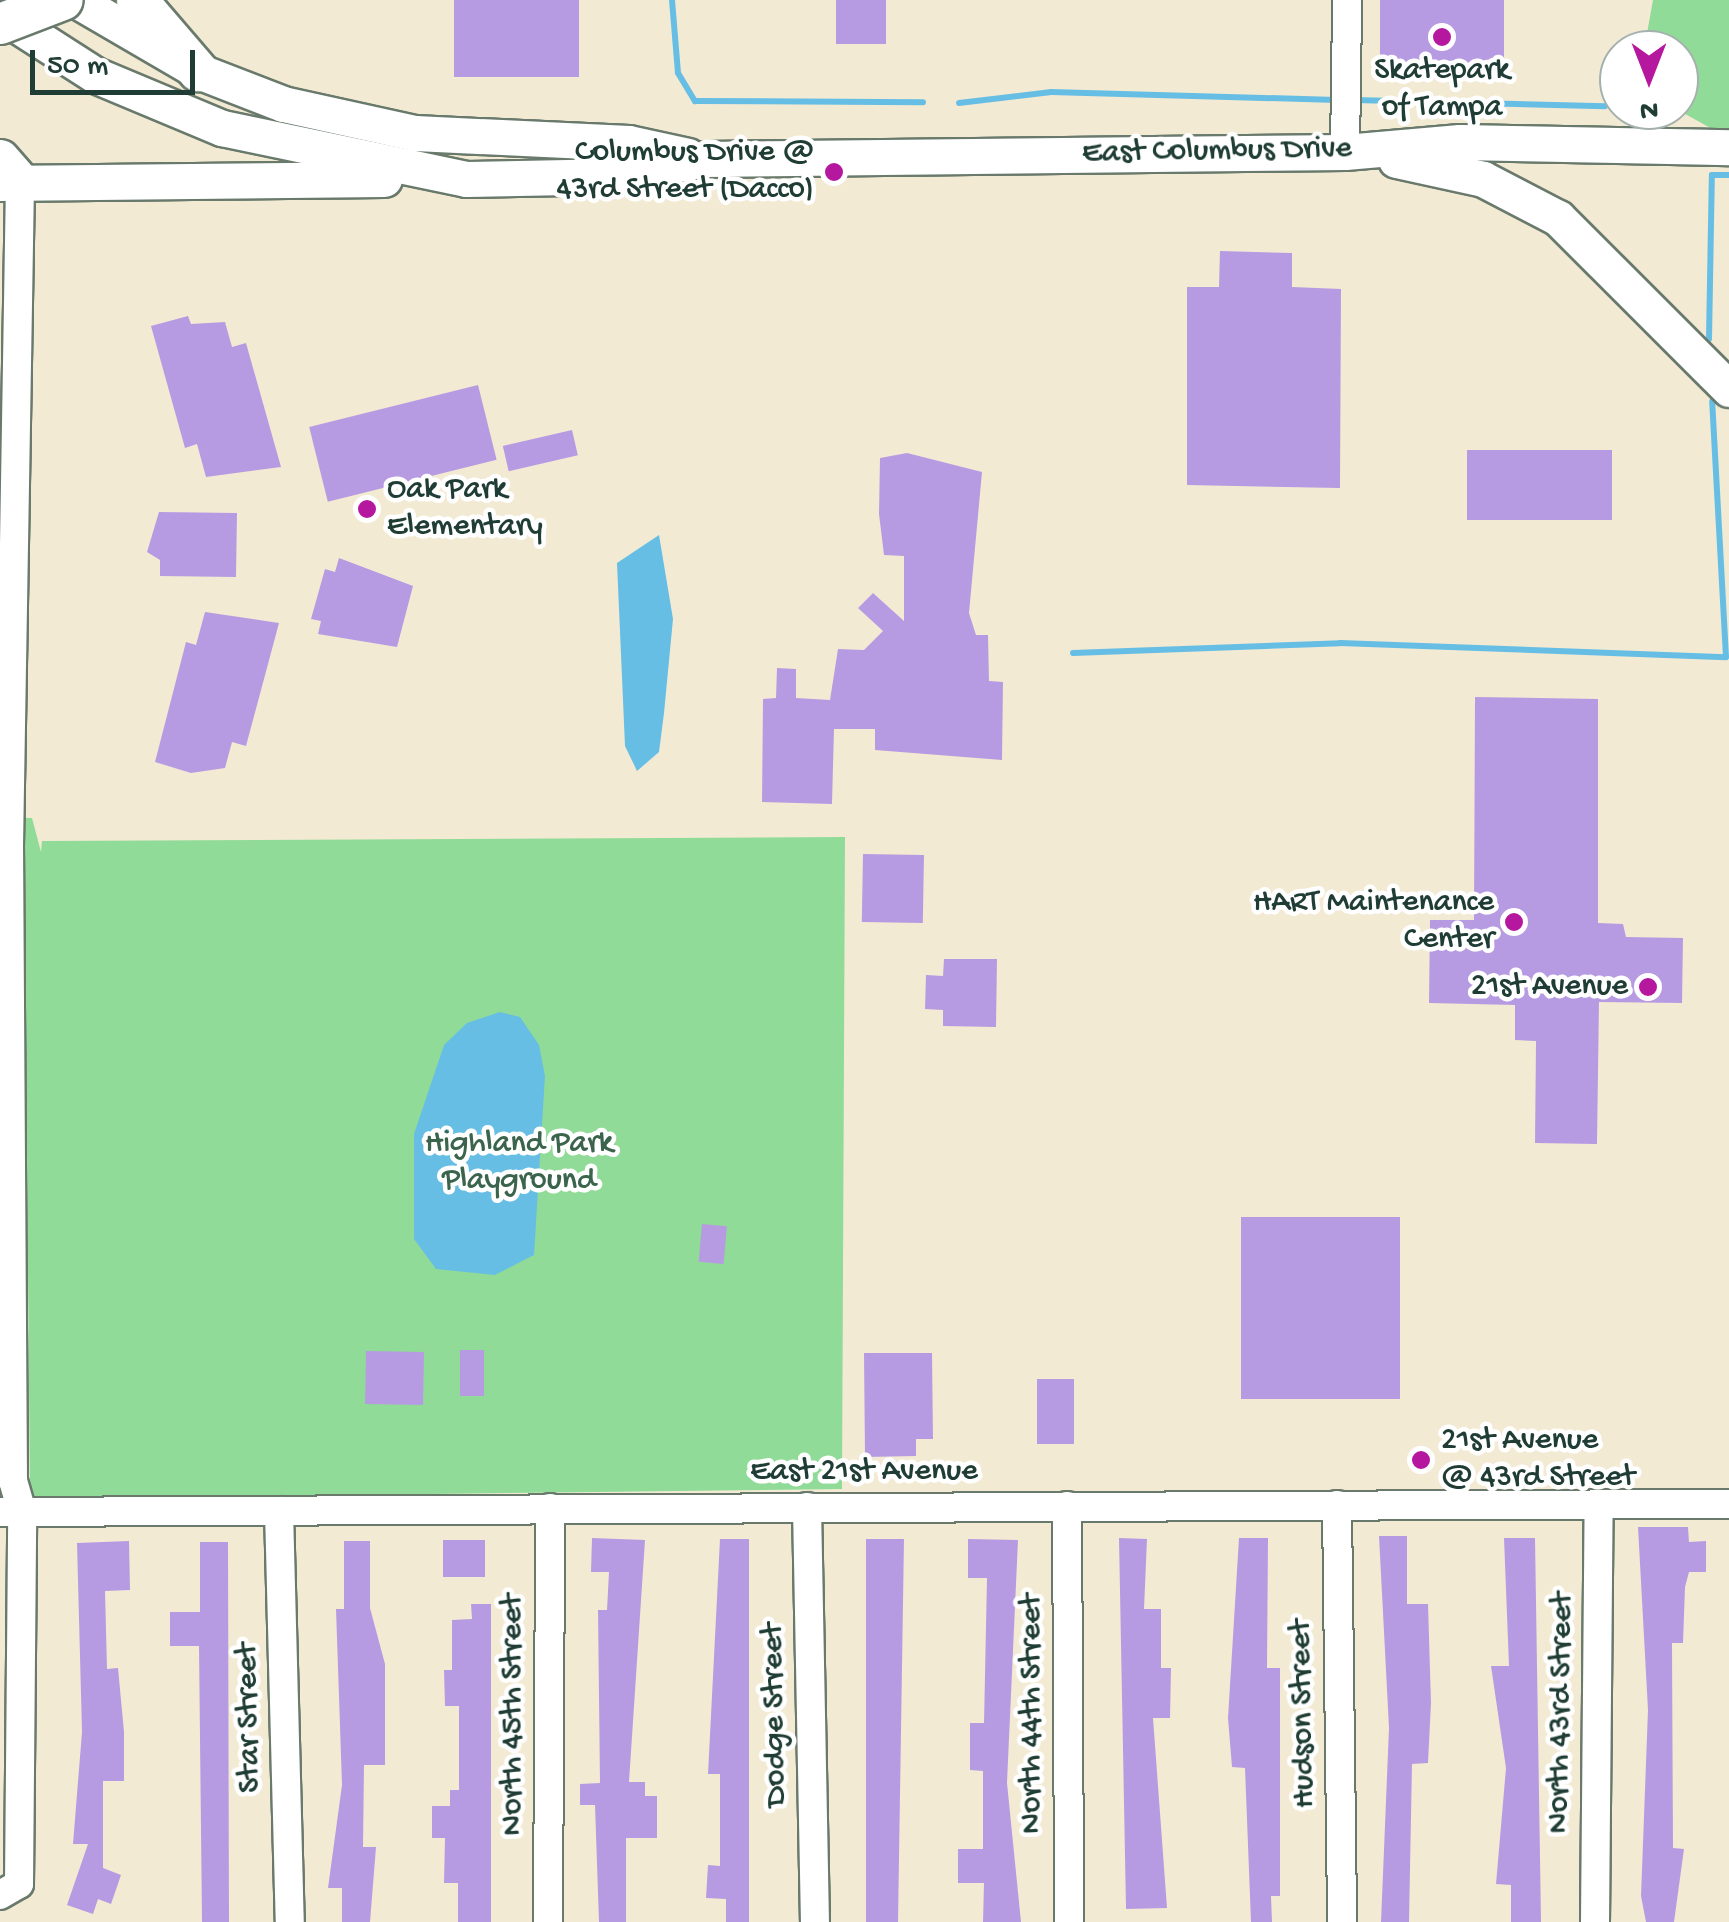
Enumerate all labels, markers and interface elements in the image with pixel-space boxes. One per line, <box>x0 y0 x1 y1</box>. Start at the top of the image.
marker: Skatepark of Tampa <box>1431 26 1453 48</box>
scale bar <box>35 30 200 92</box>
north arrow <box>1599 30 1699 130</box>
text: 50 m <box>47 50 108 85</box>
place label: Skatepark of Tampa <box>1374 53 1510 128</box>
text: N <box>1640 92 1658 125</box>
street label: East Columbus Drive <box>1082 130 1352 174</box>
place label: Columbus Drive @ 43rd Street (Dacco) <box>557 135 814 210</box>
marker: Columbus Drive @ 43rd Street (Dacco) <box>823 161 845 183</box>
place label: Oak Park Elementary <box>387 472 543 547</box>
marker: Oak Park Elementary <box>356 498 378 520</box>
place label: HART Maintenance Center <box>1253 885 1494 960</box>
marker: HART Maintenance Center <box>1503 911 1525 933</box>
place label: 21st Avenue <box>1471 968 1628 1006</box>
marker: 21st Avenue <box>1637 976 1659 998</box>
park label: Highland Park Playground <box>425 1126 613 1201</box>
place label: 21st Avenue @ 43rd Street <box>1441 1423 1635 1498</box>
marker: 21st Avenue @ 43rd Street <box>1410 1449 1432 1471</box>
street label: East 21st Avenue <box>750 1453 978 1491</box>
street label: North 43rd Street <box>1541 1592 1583 1834</box>
street label: North 45th Street <box>495 1594 533 1836</box>
street label: North 44th Street <box>1014 1594 1052 1834</box>
street label: Hudson Street <box>1283 1619 1325 1809</box>
street label: Dodge Street <box>755 1623 797 1807</box>
street label: Star Street <box>229 1643 271 1793</box>

